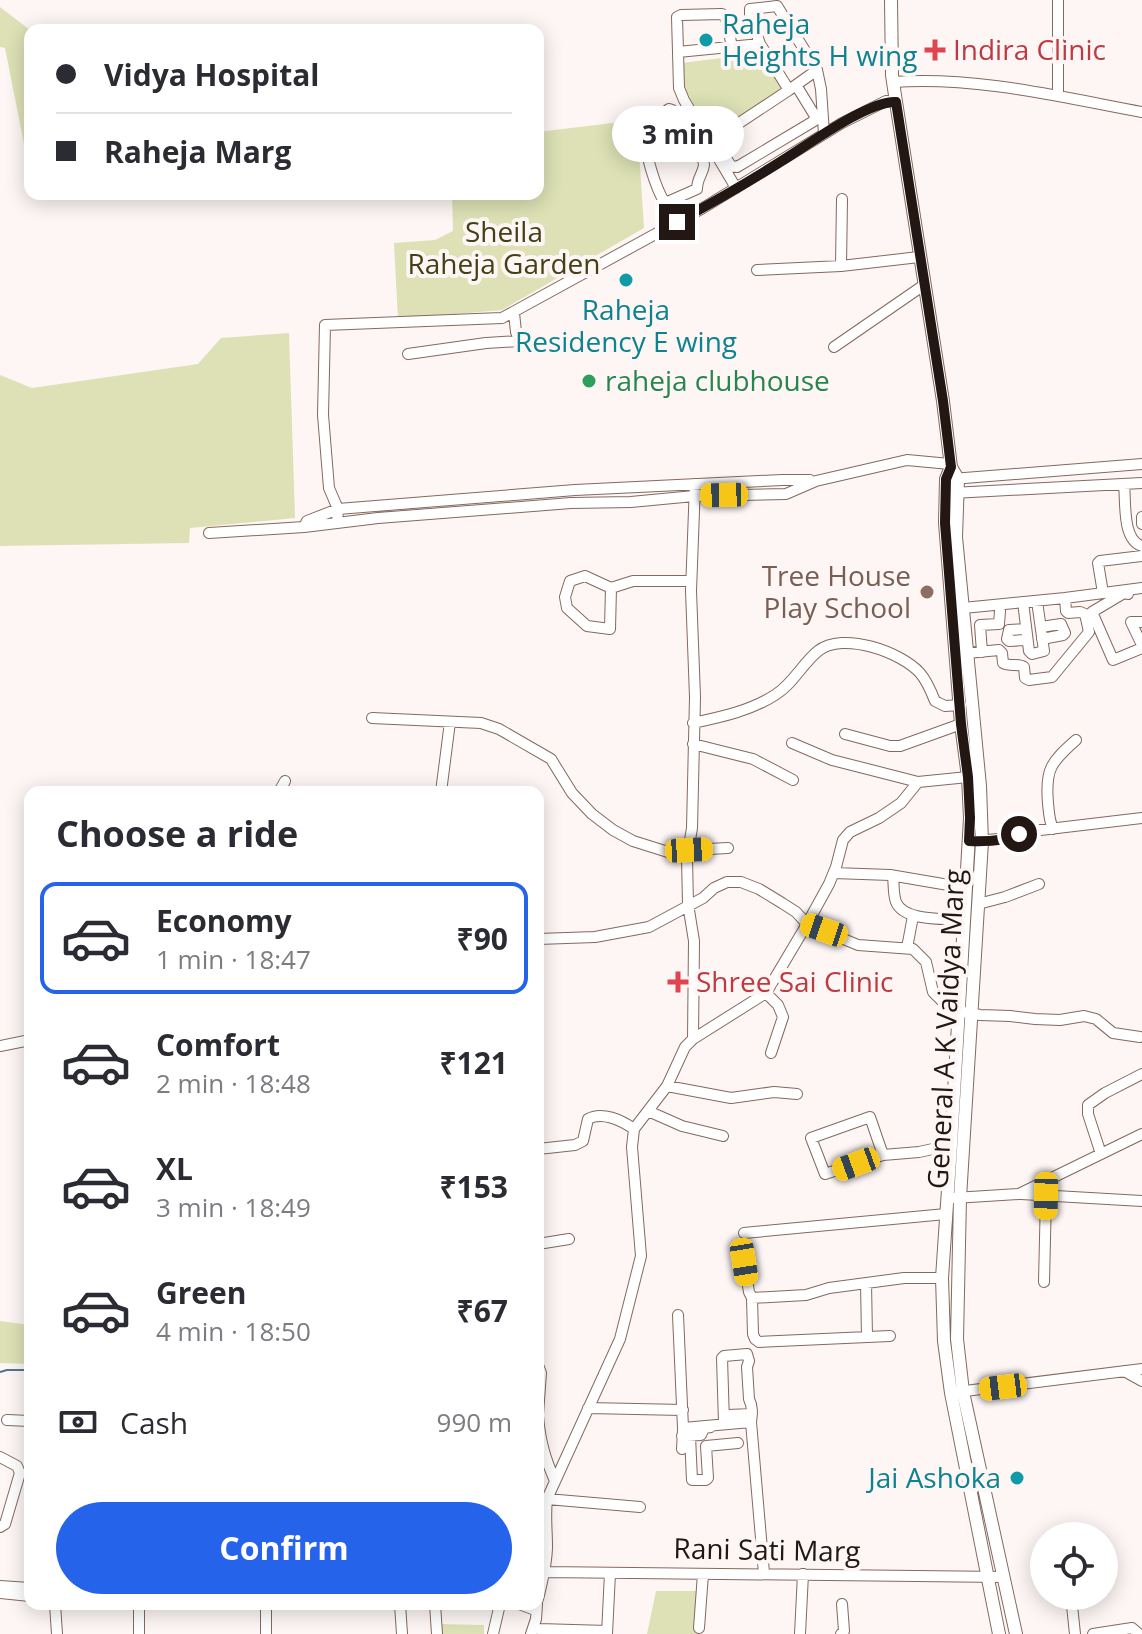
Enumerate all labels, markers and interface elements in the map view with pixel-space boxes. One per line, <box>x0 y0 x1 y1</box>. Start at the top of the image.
place label: Raheja Heights H wing <box>722 4 917 74</box>
place label: Indira Clinic <box>953 30 1106 68</box>
marker: Raheja Heights H wing <box>697 31 715 49</box>
marker: Indira Clinic <box>924 39 946 61</box>
text: Vidya Hospital <box>104 54 320 95</box>
callout: 3 min <box>611 106 743 162</box>
text: 3 min <box>642 116 714 152</box>
text: Raheja Marg <box>104 131 291 172</box>
route end <box>659 204 695 240</box>
park label: Sheila Raheja Garden <box>407 212 601 282</box>
marker: Raheja Residency E wing <box>617 271 635 289</box>
place label: Raheja Residency E wing <box>515 290 737 360</box>
place label: raheja clubhouse <box>605 361 830 399</box>
marker: raheja clubhouse <box>580 372 598 390</box>
car <box>700 483 748 507</box>
place label: Tree House Play School <box>762 556 911 626</box>
marker: Tree House Play School <box>918 583 936 601</box>
text: Choose a ride <box>56 809 298 858</box>
route start <box>1001 816 1037 852</box>
car <box>664 837 714 863</box>
street label: General A K Vaidya Marg <box>918 868 972 1190</box>
text: Economy <box>156 900 292 941</box>
icon: car <box>60 902 132 974</box>
car <box>797 911 851 949</box>
text: ₹90 <box>457 918 508 959</box>
text: 1 min · 18:47 <box>156 941 311 977</box>
place label: Shree Sai Clinic <box>696 962 893 1000</box>
marker: Shree Sai Clinic <box>667 971 689 993</box>
text: Comfort <box>156 1024 280 1065</box>
icon: car <box>60 1026 132 1098</box>
text: ₹121 <box>439 1042 508 1083</box>
text: 2 min · 18:48 <box>156 1065 311 1101</box>
car <box>829 1145 883 1183</box>
text: XL <box>156 1148 193 1189</box>
icon: car <box>60 1150 132 1222</box>
text: ₹153 <box>439 1166 508 1207</box>
car <box>1034 1172 1058 1220</box>
text: 3 min · 18:49 <box>156 1189 311 1225</box>
car <box>728 1236 760 1288</box>
text: Green <box>156 1272 247 1313</box>
icon: car <box>60 1274 132 1346</box>
text: ₹67 <box>457 1290 508 1331</box>
text: 4 min · 18:50 <box>156 1313 311 1349</box>
car <box>978 1372 1028 1402</box>
icon: cash <box>56 1400 100 1444</box>
text: Cash <box>120 1402 188 1443</box>
text: 990 m <box>437 1404 512 1440</box>
place label: Jai Ashoka <box>865 1458 1001 1496</box>
marker: Jai Ashoka <box>1008 1469 1026 1487</box>
button: Confirm <box>56 1502 512 1594</box>
map controls <box>1030 1522 1118 1610</box>
button: locate <box>1030 1522 1118 1610</box>
street label: Rani Sati Marg <box>673 1528 861 1570</box>

